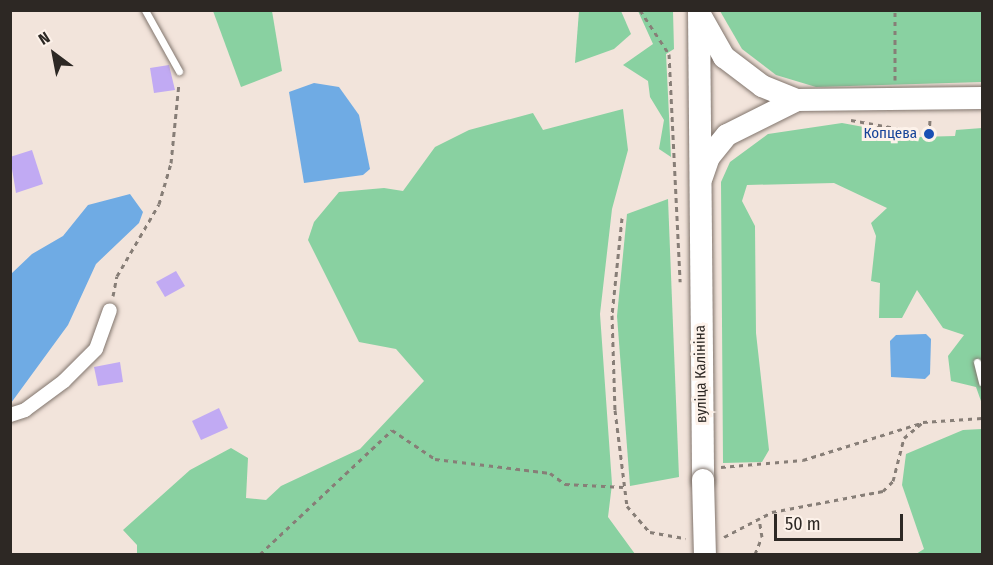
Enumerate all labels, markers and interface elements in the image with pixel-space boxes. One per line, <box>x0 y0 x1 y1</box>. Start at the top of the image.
north arrow <box>24 24 84 84</box>
text: N <box>35 28 53 49</box>
place label: Копцева <box>863 125 917 143</box>
marker: Копцева <box>922 127 936 141</box>
street label: вуліца Калініна <box>691 325 711 423</box>
scale bar <box>777 502 906 540</box>
text: 50 m <box>785 513 821 535</box>

